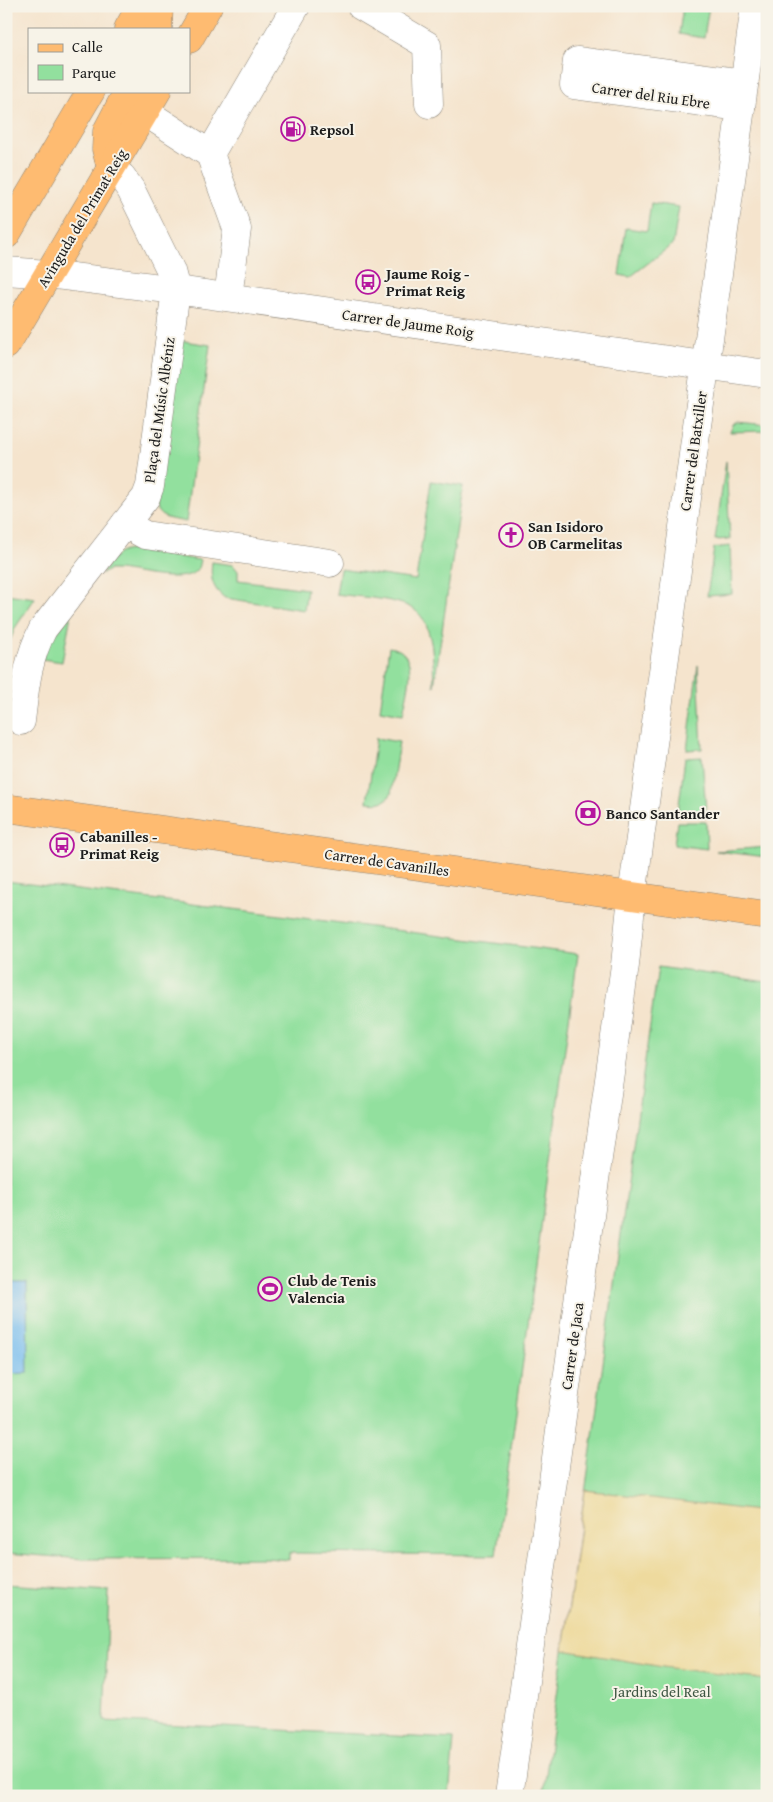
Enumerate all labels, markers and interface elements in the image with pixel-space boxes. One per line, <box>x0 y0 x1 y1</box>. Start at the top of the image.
legend <box>28 28 190 92</box>
text: Calle <box>72 36 103 57</box>
text: Parque <box>72 62 116 83</box>
street label: Carrer del Riu Ebre <box>591 76 711 114</box>
fuel station icon: Repsol <box>280 116 306 142</box>
place label: Repsol <box>310 119 355 140</box>
street label: Avinguda del Primat Reig <box>32 144 132 291</box>
place label: Jaume Roig - Primat Reig <box>383 263 470 301</box>
bus stop icon: Jaume Roig - Primat Reig <box>355 269 381 295</box>
street label: Carrer de Jaume Roig <box>341 303 476 343</box>
street label: Plaça del Músic Albéniz <box>138 335 180 484</box>
street label: Carrer del Batxiller <box>674 390 712 512</box>
place label: San Isidoro OB Carmelitas <box>528 516 622 554</box>
church icon: San Isidoro OB Carmelitas <box>498 522 524 548</box>
bank icon: Banco Santander <box>575 800 601 826</box>
place label: Banco Santander <box>606 803 720 824</box>
place label: Cabanilles - Primat Reig <box>80 826 159 864</box>
bus stop icon: Cabanilles - Primat Reig <box>49 832 75 858</box>
street label: Carrer de Cavanilles <box>323 843 451 881</box>
place label: Club de Tenis Valencia <box>288 1270 376 1308</box>
sports icon: Club de Tenis Valencia <box>257 1276 283 1302</box>
street label: Carrer de Jaca <box>555 1301 589 1391</box>
park label: Jardins del Real <box>611 1681 711 1702</box>

